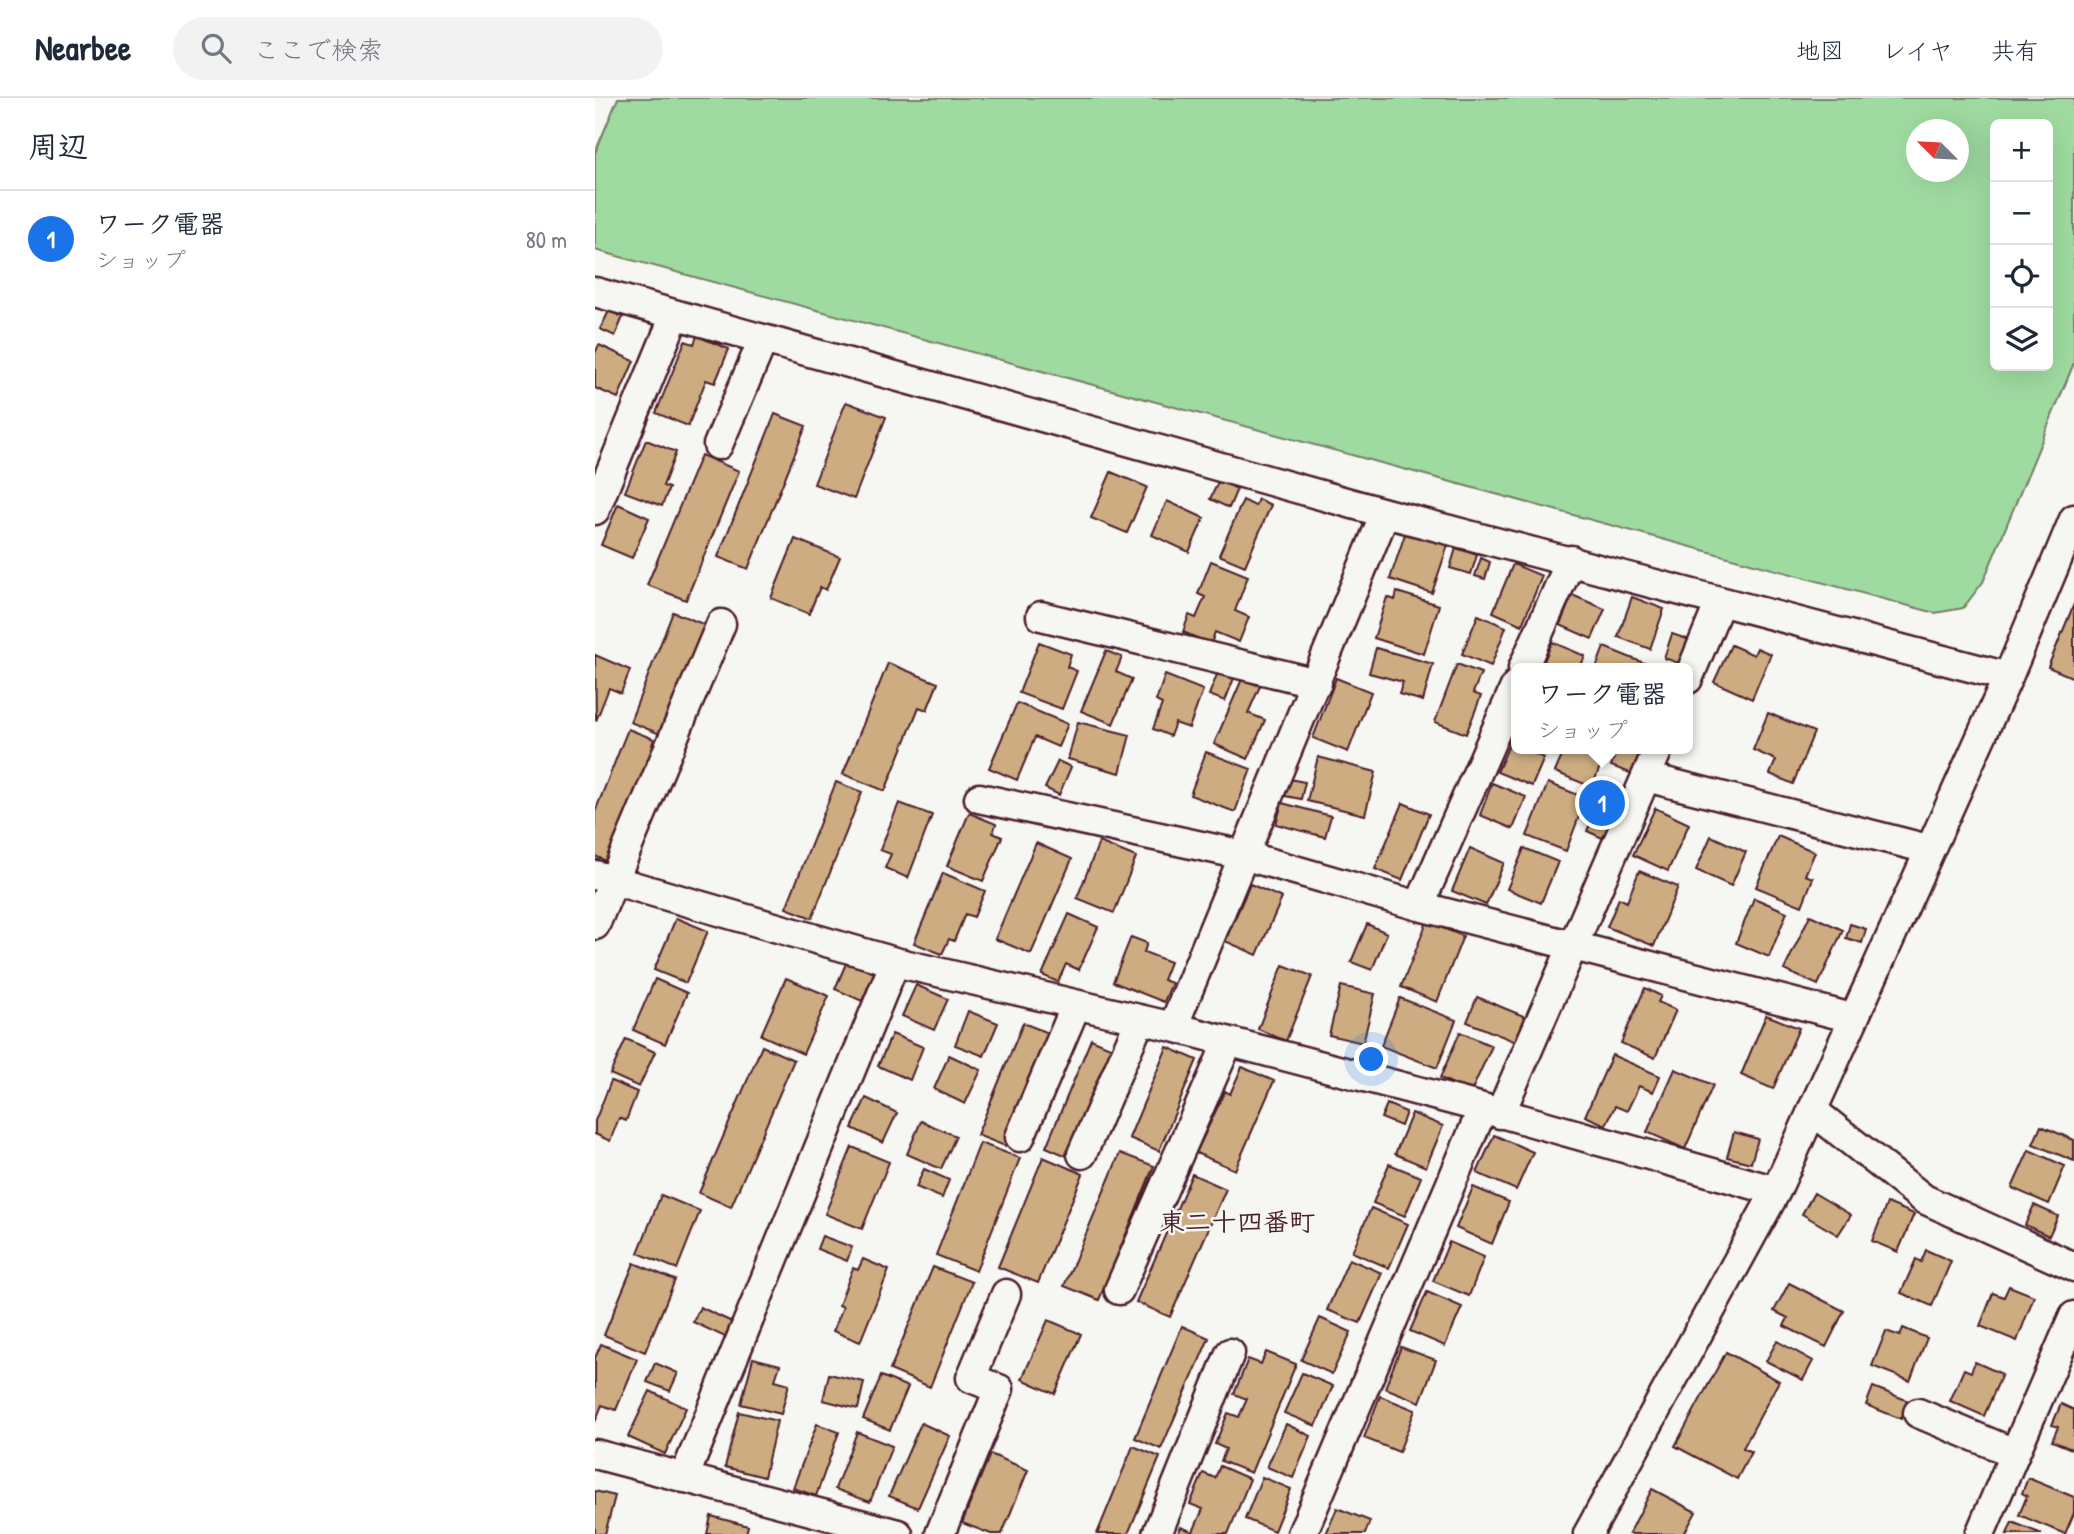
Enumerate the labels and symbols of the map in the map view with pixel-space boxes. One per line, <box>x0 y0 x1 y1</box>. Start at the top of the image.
north arrow <box>1906 119 1969 182</box>
pin: 1 <box>1579 777 1625 829</box>
your location <box>1354 1042 1388 1076</box>
district label: 東二十四番町 <box>1159 1204 1315 1239</box>

